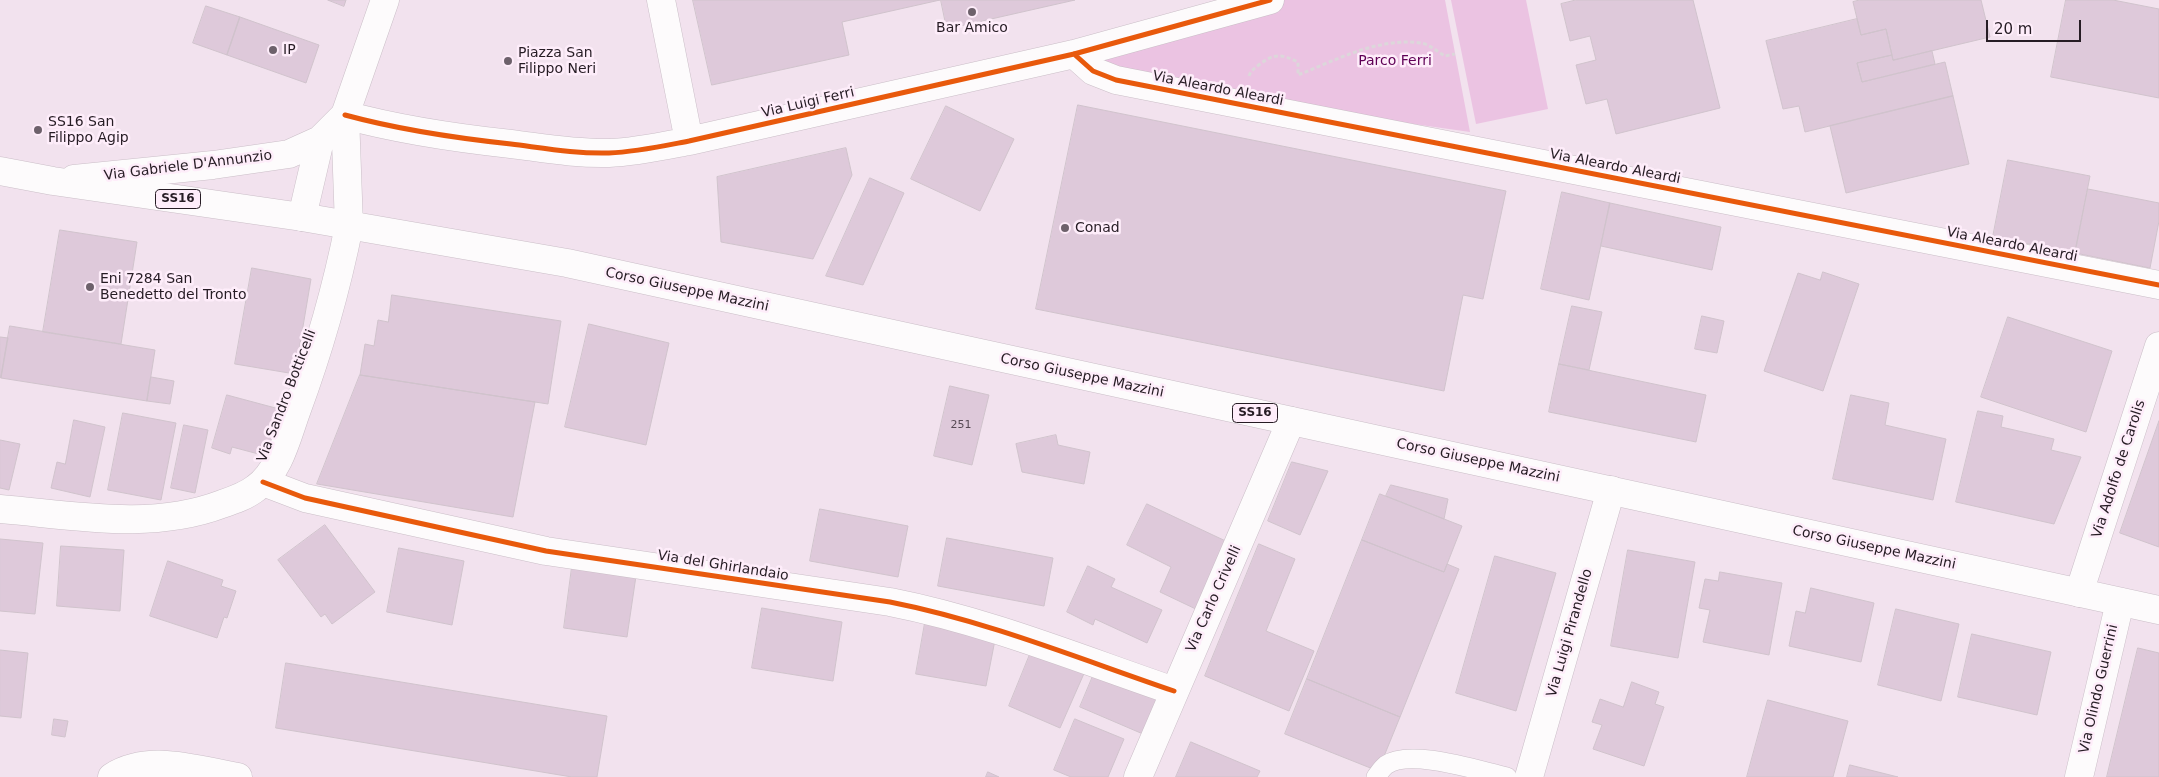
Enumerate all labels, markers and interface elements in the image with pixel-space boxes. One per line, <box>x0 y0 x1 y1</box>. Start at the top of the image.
marker: Bar Amico <box>966 6 978 18</box>
scale bar <box>1989 10 2084 42</box>
place label: Bar Amico <box>936 20 1008 36</box>
text: 20 m <box>1994 20 2032 38</box>
place label: IP <box>283 42 296 58</box>
marker: IP <box>267 44 279 56</box>
place label: Piazza San Filippo Neri <box>518 45 596 78</box>
park label: Parco Ferri <box>1358 53 1432 69</box>
marker: Piazza San Filippo Neri <box>502 55 514 67</box>
street label: Via Aleardo Aleardi <box>1151 68 1285 110</box>
street label: Via Luigi Ferri <box>760 84 856 122</box>
place label: SS16 San Filippo Agip <box>48 114 129 146</box>
marker: SS16 San Filippo Agip <box>32 124 44 136</box>
street label: Via Aleardo Aleardi <box>1548 146 1682 188</box>
street label: Via Gabriele D'Annunzio <box>103 147 273 185</box>
road number: SS16 <box>156 190 200 208</box>
place label: Conad <box>1075 220 1120 236</box>
marker: Conad <box>1059 222 1071 234</box>
street label: Via Aleardo Aleardi <box>1945 224 2079 266</box>
street label: Corso Giuseppe Mazzini <box>604 264 770 316</box>
place label: Eni 7284 San Benedetto del Tronto <box>100 271 246 304</box>
marker: Eni 7284 San Benedetto del Tronto <box>84 281 96 293</box>
street label: Via Sandro Botticelli <box>254 327 320 465</box>
street label: Corso Giuseppe Mazzini <box>999 350 1165 402</box>
street label: Via Adolfo de Carolis <box>2089 398 2149 540</box>
road number: SS16 <box>1232 403 1278 422</box>
house number: 251 <box>951 418 971 432</box>
street label: Corso Giuseppe Mazzini <box>1395 435 1561 487</box>
street label: Corso Giuseppe Mazzini <box>1791 522 1957 574</box>
street label: Via Carlo Crivelli <box>1183 543 1245 655</box>
street label: Via del Ghirlandaio <box>656 547 790 585</box>
street label: Via Luigi Pirandello <box>1544 567 1596 699</box>
street label: Via Olindo Guerrini <box>2076 623 2122 755</box>

